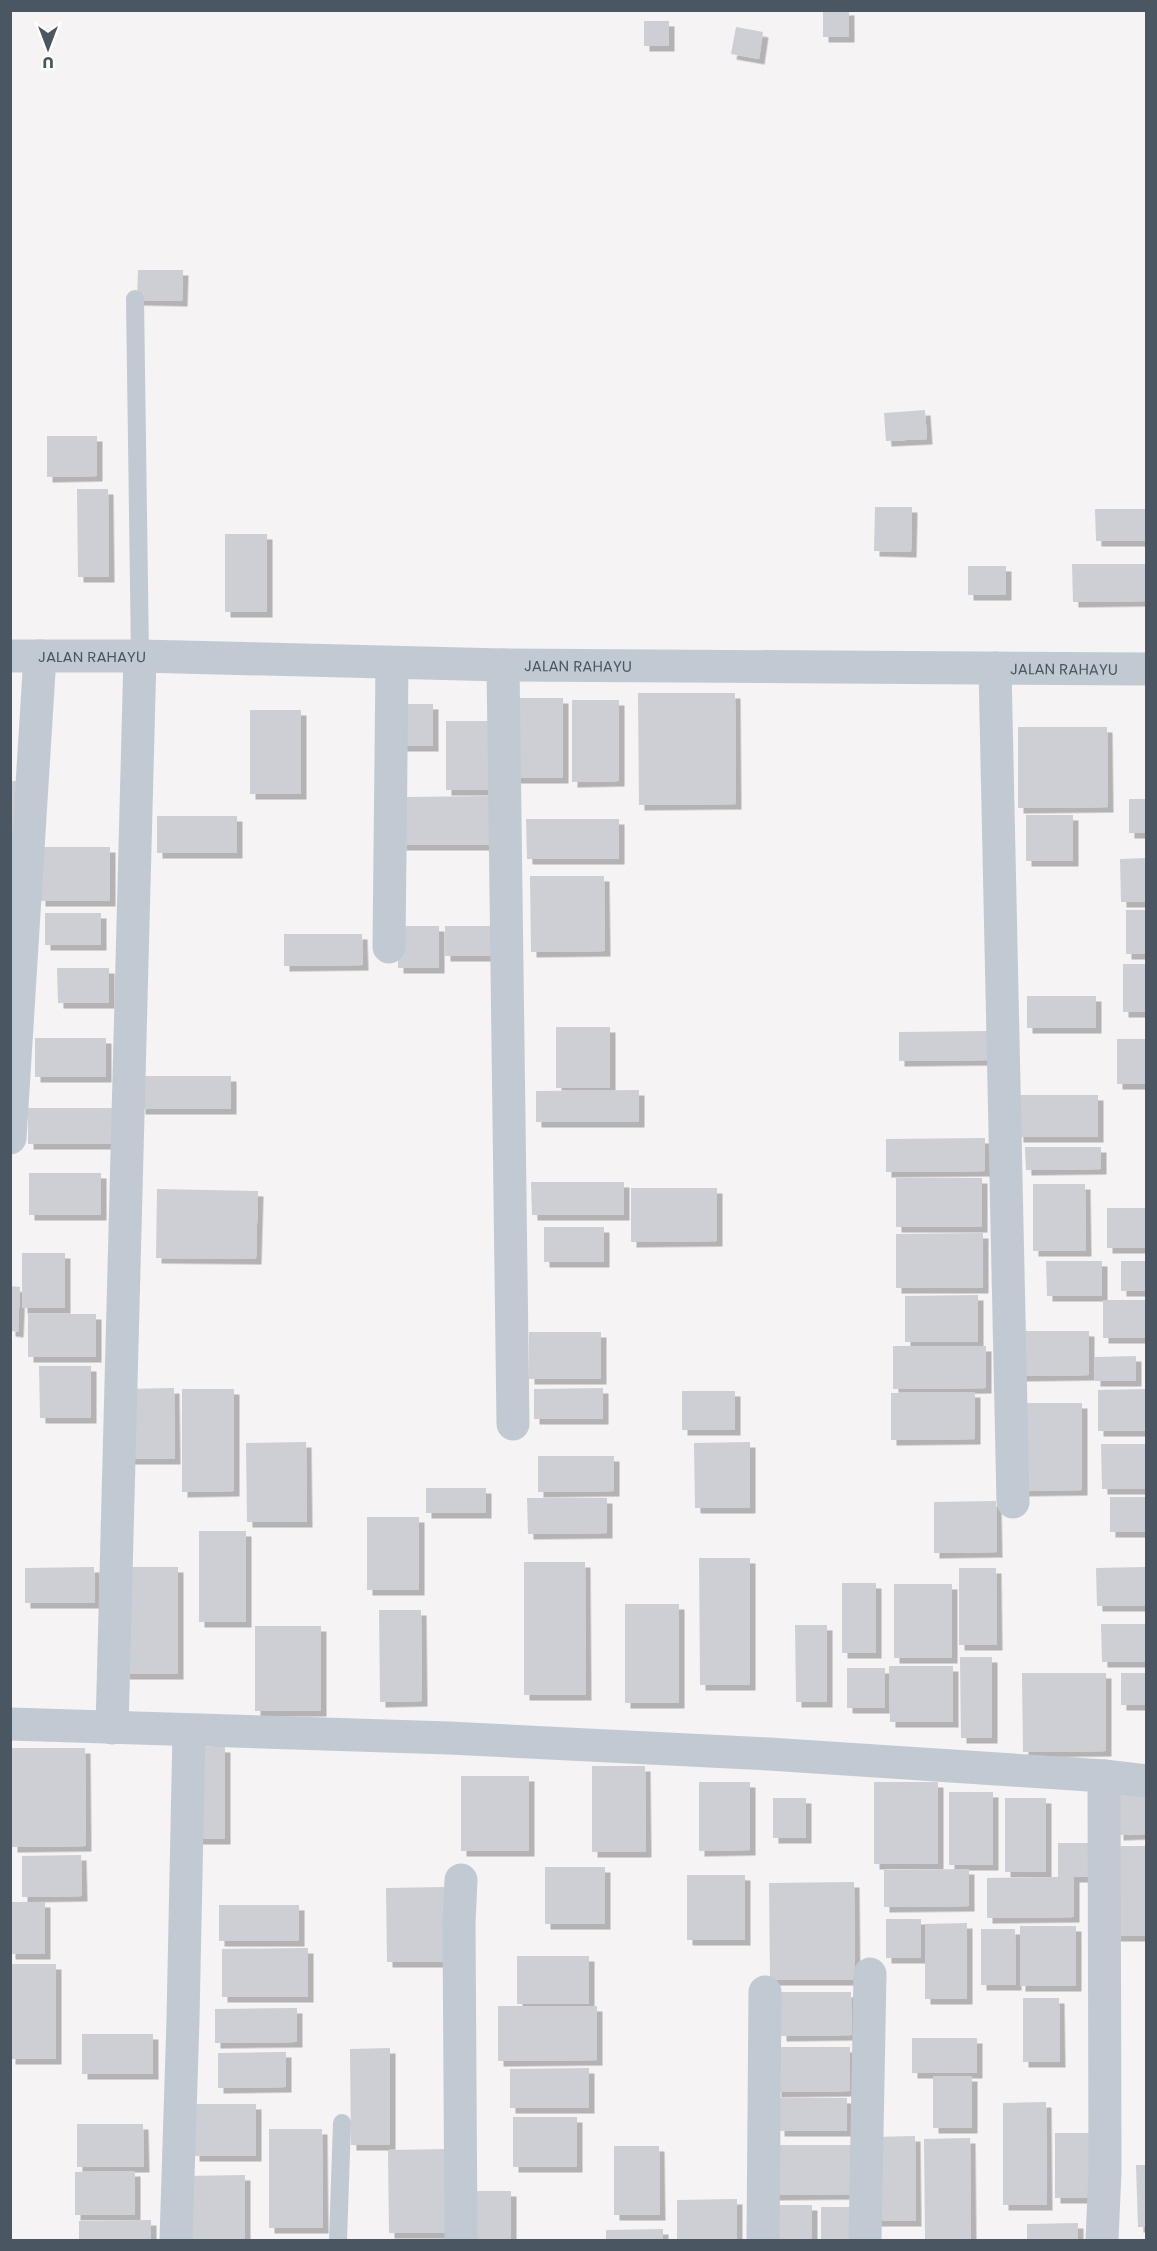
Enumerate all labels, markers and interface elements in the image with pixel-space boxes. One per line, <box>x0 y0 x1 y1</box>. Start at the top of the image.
north arrow <box>18 18 78 78</box>
text: U <box>42 51 54 74</box>
street label: JALAN RAHAYU <box>38 645 146 667</box>
street label: JALAN RAHAYU <box>524 655 632 676</box>
street label: JALAN RAHAYU <box>1010 658 1118 679</box>

